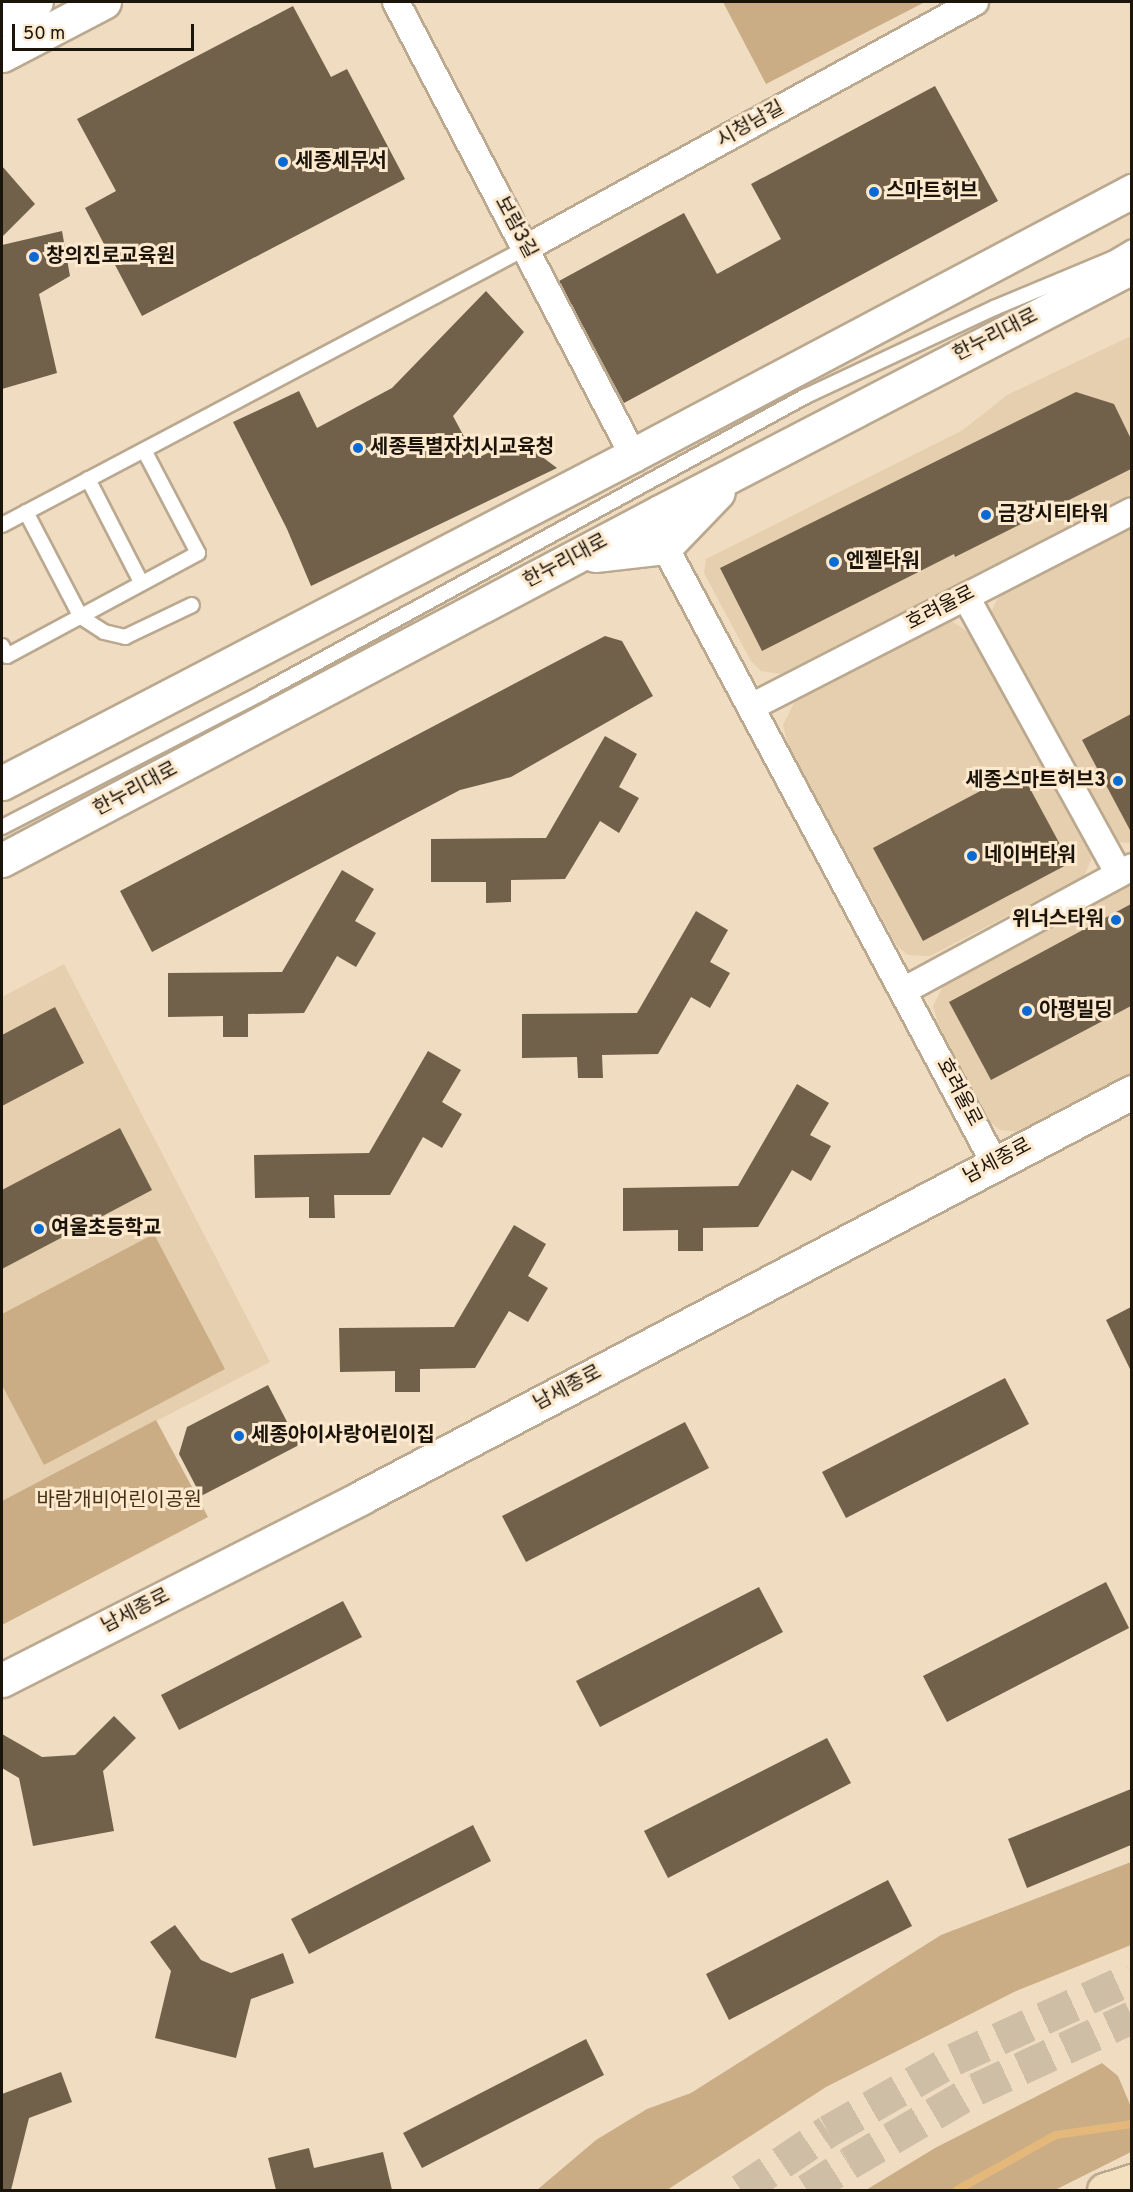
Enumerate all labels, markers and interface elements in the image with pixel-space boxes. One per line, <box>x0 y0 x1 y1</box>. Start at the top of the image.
scale bar <box>15 12 196 50</box>
text: 50 m <box>23 23 65 46</box>
street label: 시청남길 <box>713 97 789 153</box>
place label: 세종세무서 <box>295 150 387 174</box>
marker: 세종세무서 <box>276 155 290 169</box>
place label: 스마트허브 <box>886 180 978 204</box>
marker: 스마트허브 <box>867 185 881 199</box>
street label: 보람3길 <box>489 193 541 263</box>
place label: 창의진로교육원 <box>46 245 175 269</box>
marker: 창의진로교육원 <box>27 250 41 264</box>
street label: 한누리대로 <box>950 304 1042 368</box>
place label: 세종특별자치시교육청 <box>370 436 554 460</box>
marker: 세종특별자치시교육청 <box>351 441 365 455</box>
place label: 금강시티타워 <box>998 503 1108 527</box>
marker: 금강시티타워 <box>979 508 993 522</box>
street label: 한누리대로 <box>520 530 612 594</box>
place label: 엔젤타워 <box>846 550 920 574</box>
marker: 엔젤타워 <box>827 555 841 569</box>
street label: 호려울로 <box>903 582 979 636</box>
street label: 한누리대로 <box>90 758 182 822</box>
place label: 세종스마트허브3 <box>965 769 1106 793</box>
marker: 세종스마트허브3 <box>1111 774 1125 788</box>
place label: 네이버타워 <box>984 844 1076 868</box>
marker: 네이버타워 <box>965 849 979 863</box>
place label: 위너스타워 <box>1012 908 1104 932</box>
marker: 위너스타워 <box>1109 913 1123 927</box>
place label: 아평빌딩 <box>1039 999 1113 1023</box>
marker: 아평빌딩 <box>1020 1004 1034 1018</box>
street label: 호려울로 <box>930 1055 986 1131</box>
street label: 남세종로 <box>960 1134 1036 1190</box>
place label: 여울초등학교 <box>51 1217 161 1241</box>
marker: 여울초등학교 <box>32 1222 46 1236</box>
street label: 남세종로 <box>530 1361 606 1417</box>
place label: 세종아이사랑어린이집 <box>251 1424 435 1448</box>
marker: 세종아이사랑어린이집 <box>232 1429 246 1443</box>
park label: 바람개비어린이공원 <box>36 1489 202 1513</box>
street label: 남세종로 <box>98 1585 174 1639</box>

